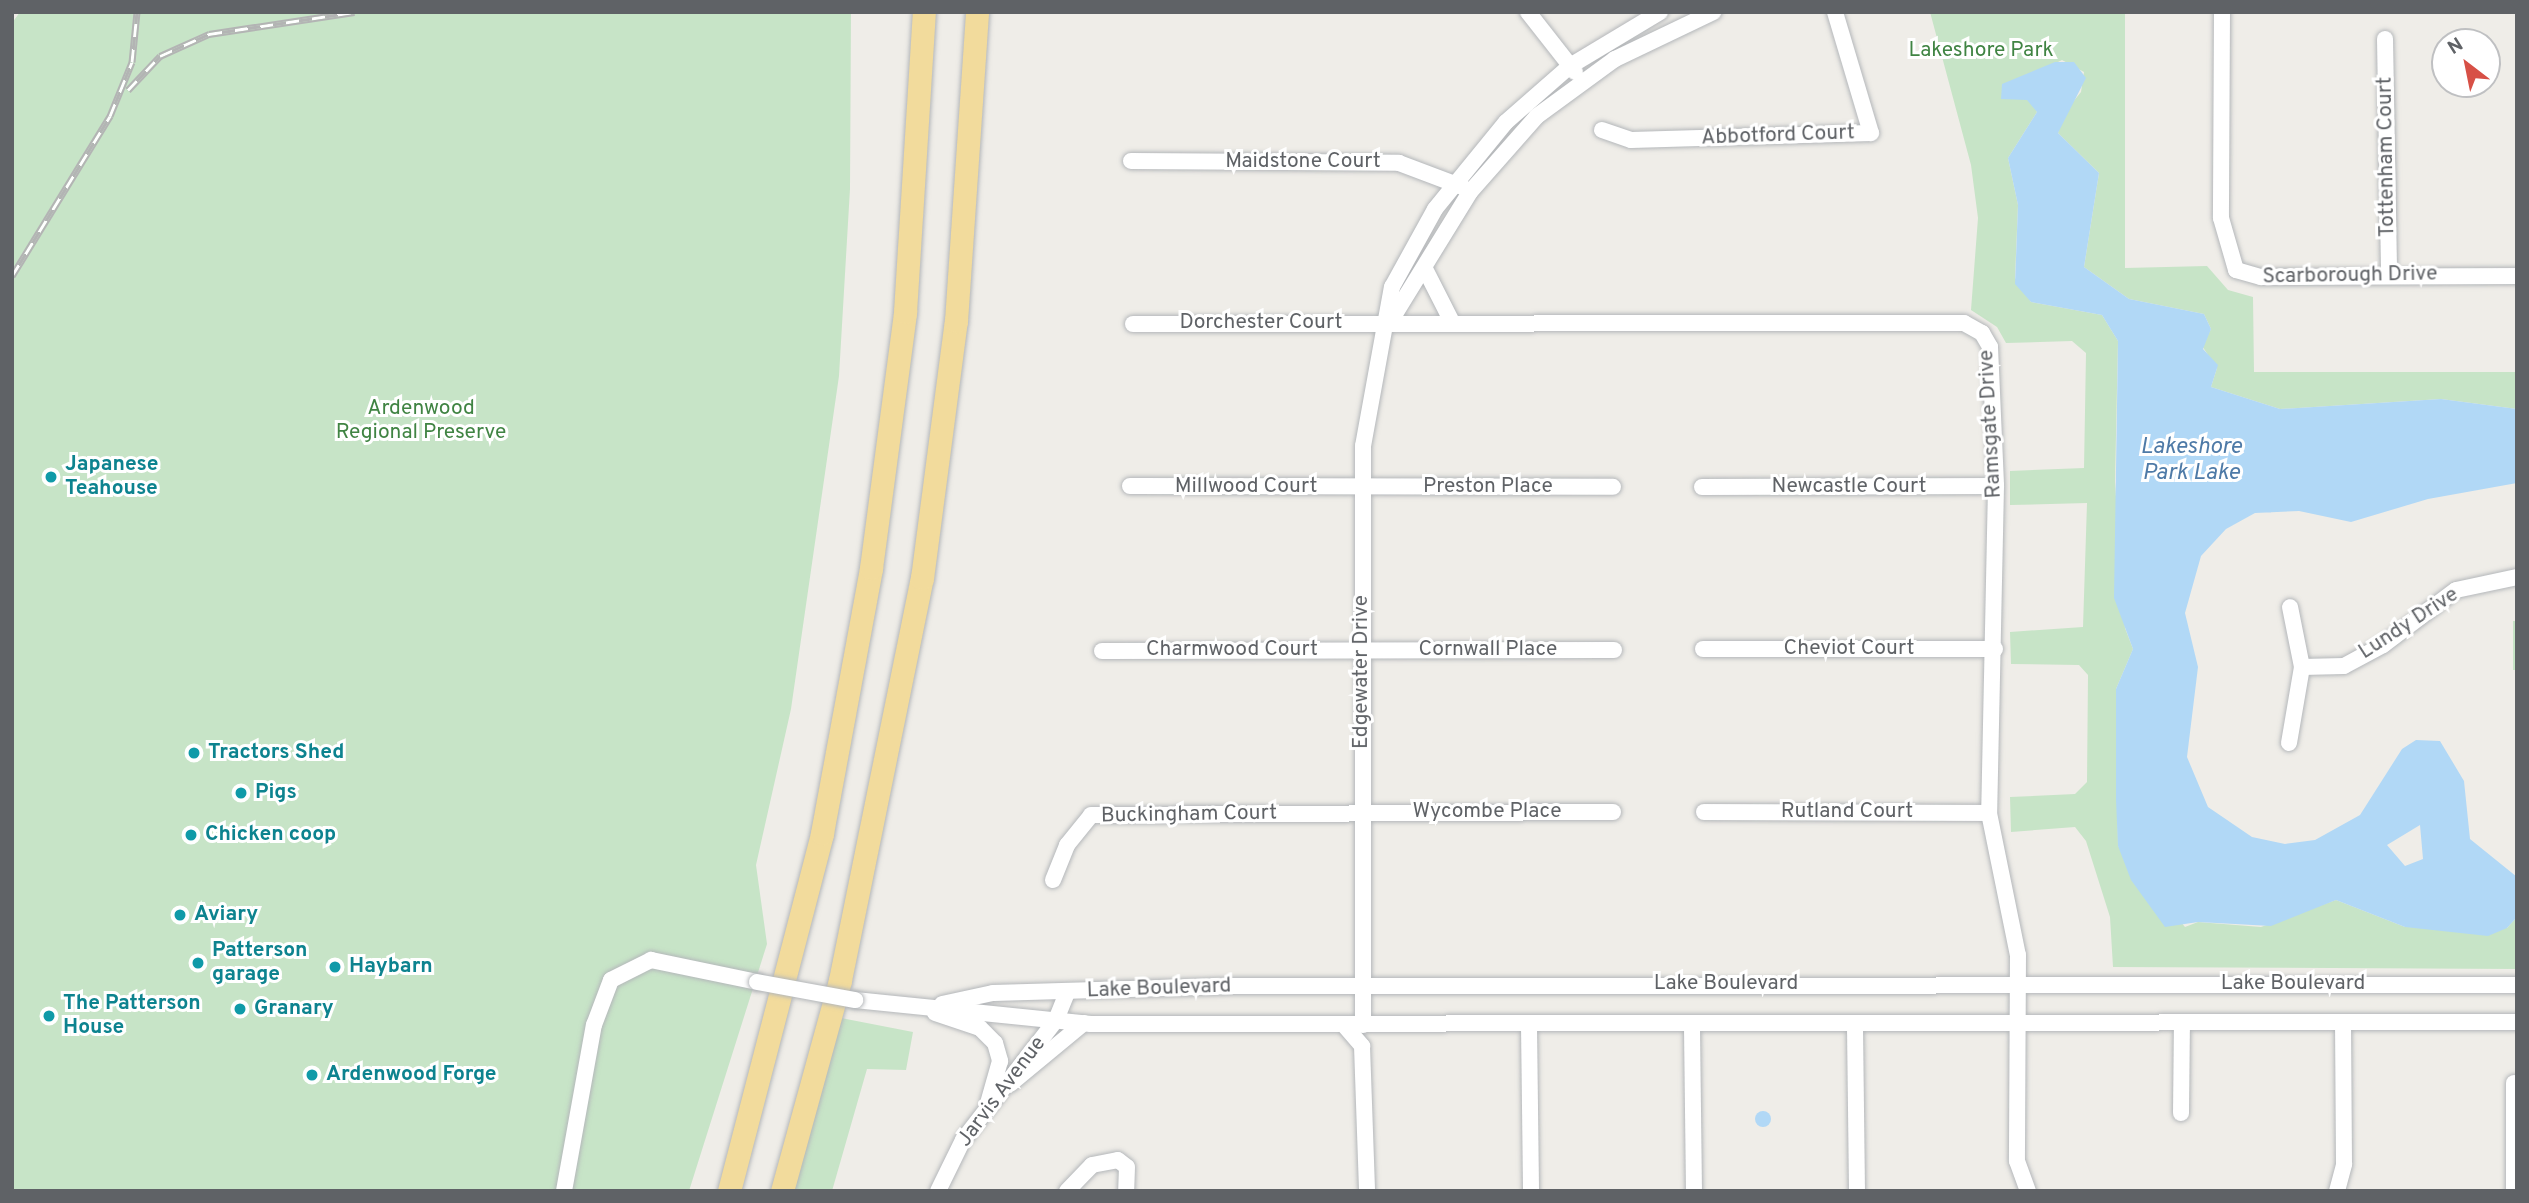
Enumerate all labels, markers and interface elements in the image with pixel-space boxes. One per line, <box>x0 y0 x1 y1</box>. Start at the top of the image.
north arrow <box>2431 28 2501 98</box>
text: N <box>2444 33 2468 61</box>
park label: Lakeshore Park <box>1908 38 2054 64</box>
street label: Tottenham Court <box>2373 77 2401 237</box>
street label: Abbotford Court <box>1701 121 1855 151</box>
street label: Maidstone Court <box>1225 149 1381 175</box>
street label: Scarborough Drive <box>2262 262 2438 290</box>
street label: Dorchester Court <box>1180 310 1342 336</box>
street label: Ramsgate Drive <box>1975 349 2007 499</box>
park label: Ardenwood Regional Preserve <box>336 396 506 446</box>
water label: Lakeshore Park Lake <box>2140 434 2242 488</box>
place label: Japanese Teahouse <box>65 452 158 502</box>
marker: Japanese Teahouse <box>43 469 59 485</box>
street label: Millwood Court <box>1175 474 1317 500</box>
street label: Preston Place <box>1423 474 1553 500</box>
street label: Newcastle Court <box>1772 474 1926 500</box>
street label: Lundy Drive <box>2355 583 2463 665</box>
street label: Edgewater Drive <box>1349 595 1375 749</box>
street label: Cheviot Court <box>1784 636 1914 662</box>
street label: Charmwood Court <box>1146 637 1318 663</box>
street label: Cornwall Place <box>1419 637 1557 663</box>
place label: Tractors Shed <box>208 740 344 766</box>
marker: Tractors Shed <box>186 745 202 761</box>
place label: Pigs <box>255 780 297 806</box>
marker: Pigs <box>233 785 249 801</box>
street label: Wycombe Place <box>1413 799 1561 825</box>
street label: Rutland Court <box>1781 799 1913 825</box>
street label: Buckingham Court <box>1101 801 1277 829</box>
place label: Chicken coop <box>205 822 336 848</box>
marker: Chicken coop <box>183 827 199 843</box>
place label: Aviary <box>194 902 258 928</box>
marker: Aviary <box>172 907 188 923</box>
place label: Patterson garage <box>212 938 307 988</box>
place label: Haybarn <box>349 954 433 980</box>
marker: Patterson garage <box>190 955 206 971</box>
marker: Haybarn <box>327 959 343 975</box>
street label: Lake Boulevard <box>1654 971 1798 997</box>
street label: Lake Boulevard <box>2221 971 2365 997</box>
street label: Lake Boulevard <box>1086 974 1232 1004</box>
place label: The Patterson House <box>63 991 201 1041</box>
place label: Granary <box>254 996 334 1022</box>
marker: Granary <box>232 1001 248 1017</box>
marker: The Patterson House <box>41 1008 57 1024</box>
street label: Jarvis Avenue <box>952 1032 1052 1152</box>
place label: Ardenwood Forge <box>326 1062 497 1088</box>
marker: Ardenwood Forge <box>304 1067 320 1083</box>

